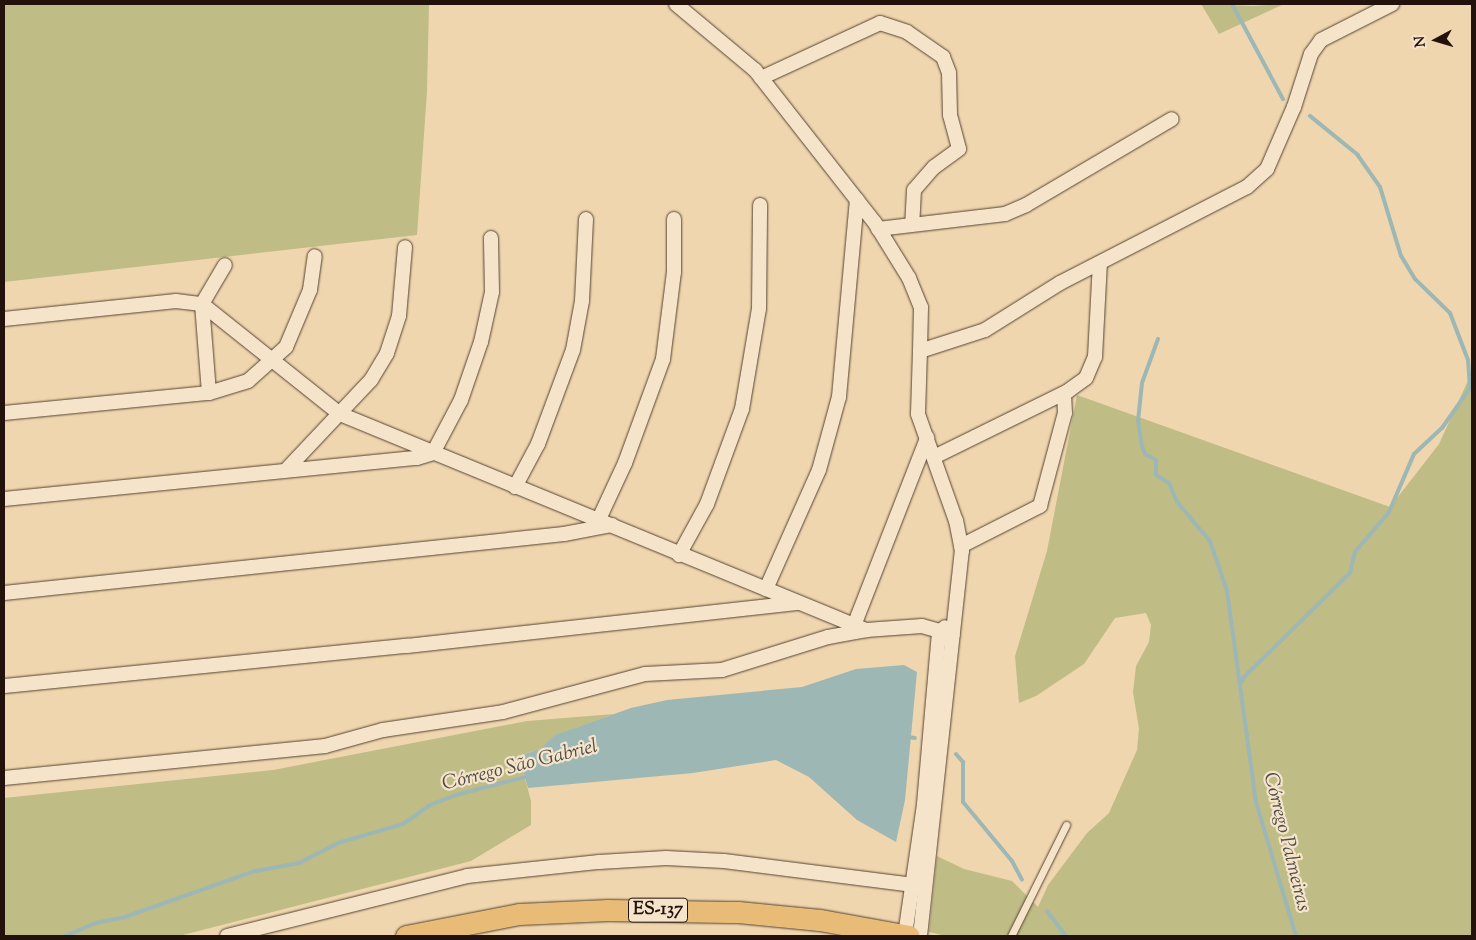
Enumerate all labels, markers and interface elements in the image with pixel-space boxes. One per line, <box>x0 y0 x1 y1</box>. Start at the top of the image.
north arrow <box>1411 15 1461 65</box>
text: N <box>1411 35 1432 48</box>
water label: Córrego São Gabriel <box>440 735 600 797</box>
water label: Córrego Palmeiras <box>1257 770 1315 914</box>
road number: ES-137 <box>628 894 688 926</box>

